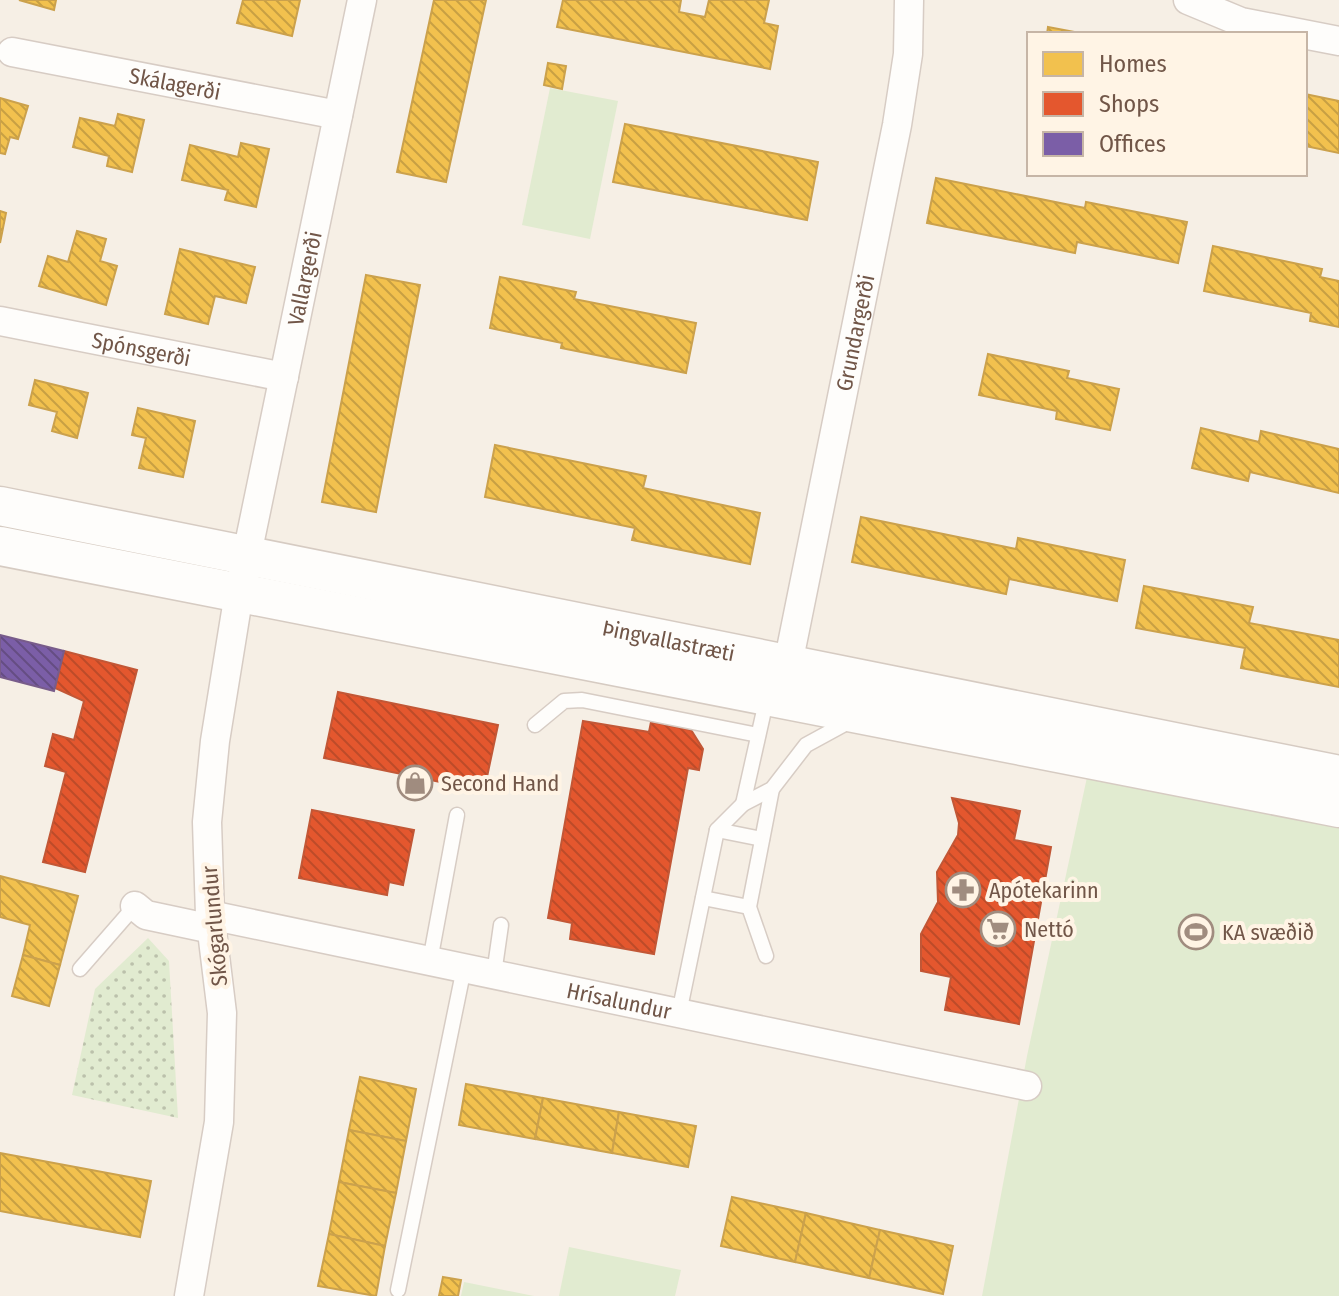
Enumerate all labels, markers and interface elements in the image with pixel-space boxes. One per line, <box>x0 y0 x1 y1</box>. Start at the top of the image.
legend <box>1027 32 1307 176</box>
text: Homes <box>1099 50 1167 78</box>
street label: Skálagerði <box>127 62 223 106</box>
text: Shops <box>1099 90 1159 118</box>
text: Offices <box>1099 130 1166 158</box>
street label: Vallargerði <box>282 229 328 328</box>
street label: Grundargerði <box>831 272 880 393</box>
street label: Spónsgerði <box>89 326 193 372</box>
street label: Þingvallastræti <box>600 614 737 667</box>
shop icon: Second Hand <box>396 764 434 802</box>
place label: Second Hand <box>441 770 559 797</box>
street label: Skógarlundur <box>196 864 233 987</box>
pharmacy icon: Apótekarinn <box>944 871 982 909</box>
place label: Apótekarinn <box>989 877 1099 904</box>
supermarket icon: Nettó <box>979 910 1017 948</box>
sports icon: KA svæðið <box>1177 913 1215 951</box>
place label: Nettó <box>1024 916 1074 943</box>
place label: KA svæðið <box>1222 919 1314 946</box>
street label: Hrísalundur <box>564 977 674 1025</box>

